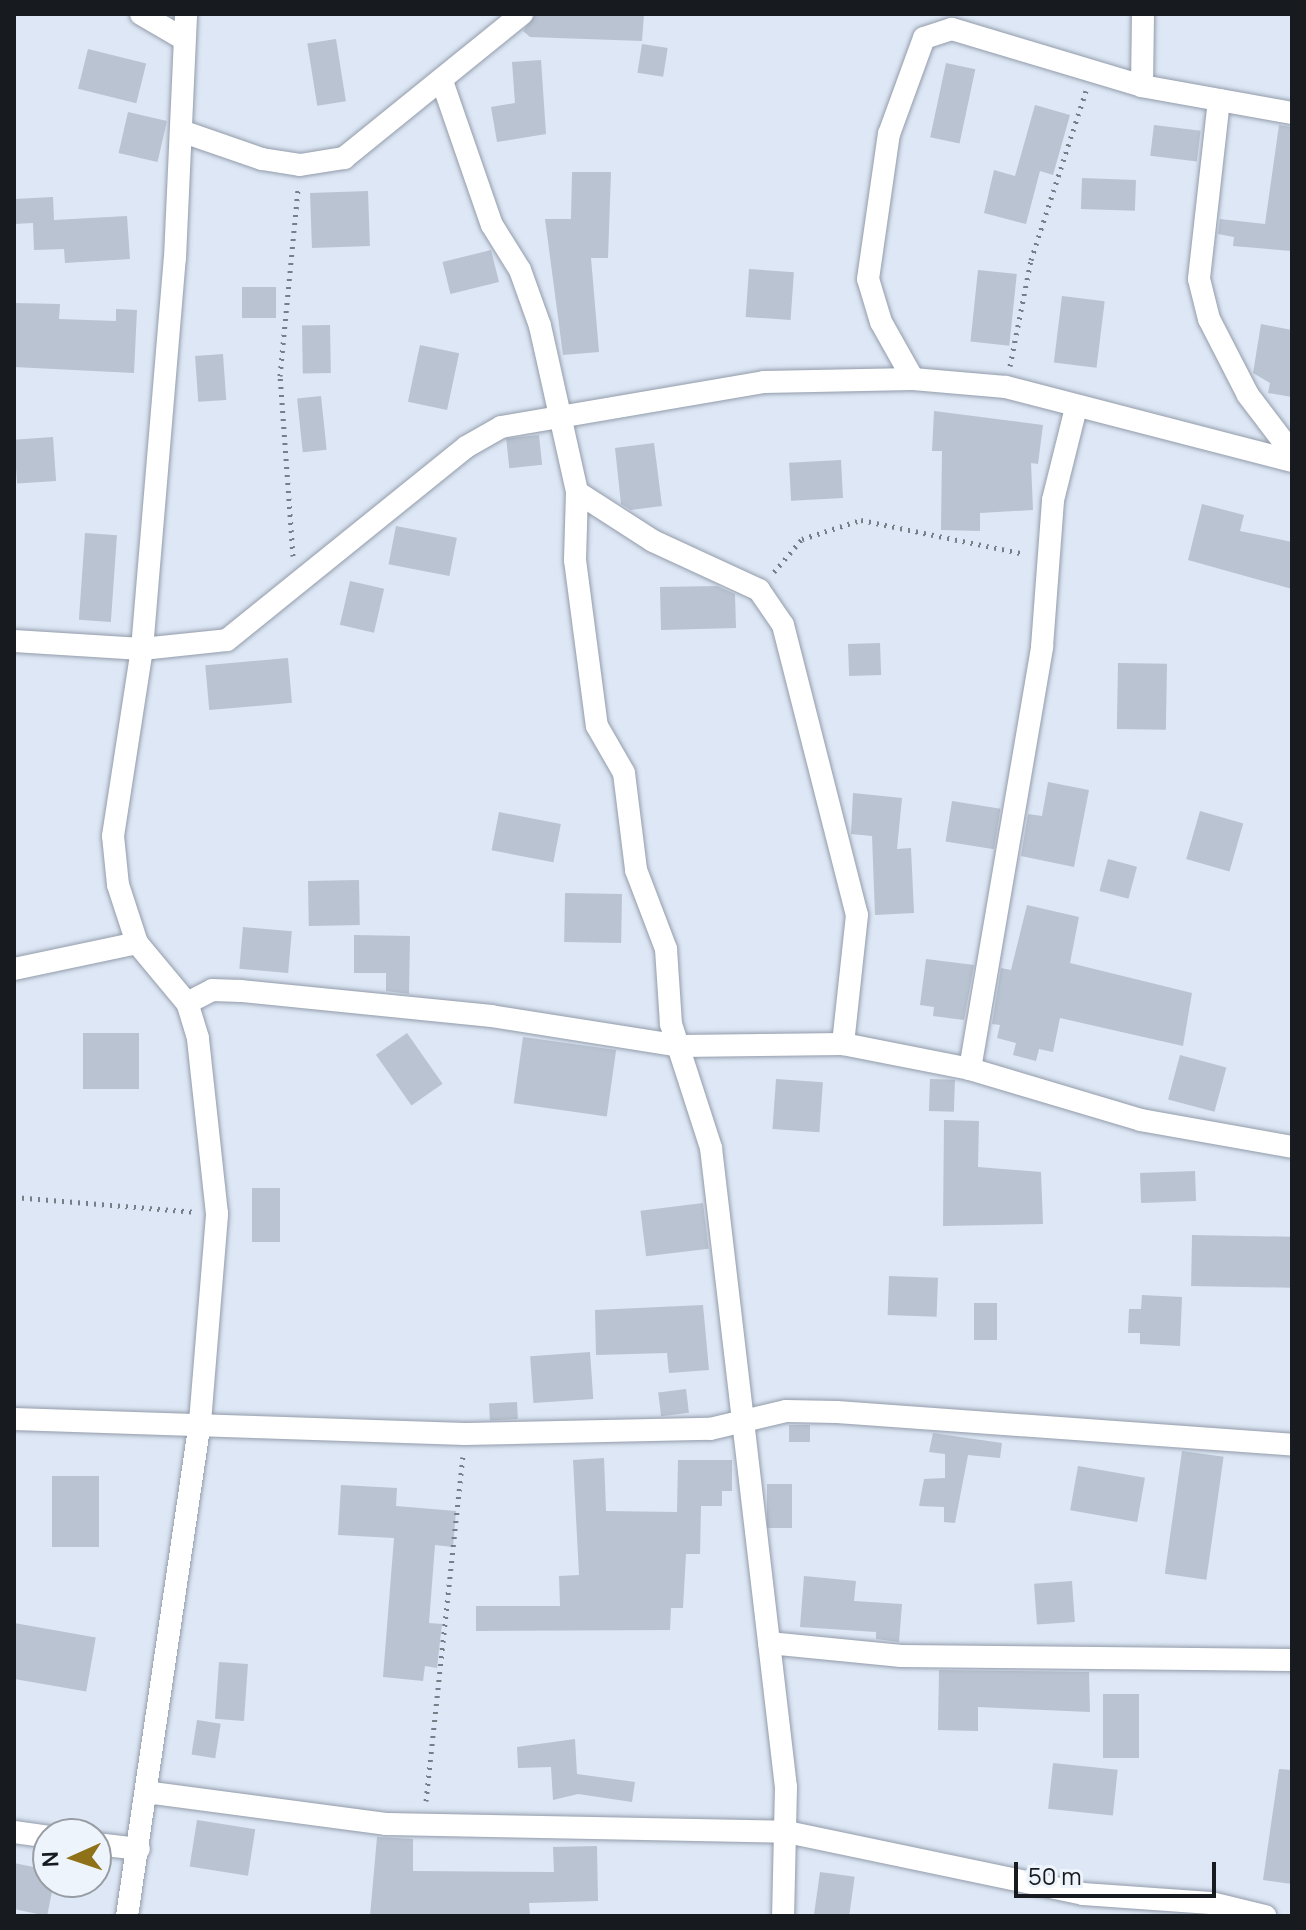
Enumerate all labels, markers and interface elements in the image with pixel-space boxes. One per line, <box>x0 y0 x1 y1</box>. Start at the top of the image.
north arrow <box>32 1818 112 1898</box>
scale bar <box>1018 1846 1220 1896</box>
text: N <box>35 1850 65 1868</box>
text: 50 m <box>1028 1859 1082 1892</box>

